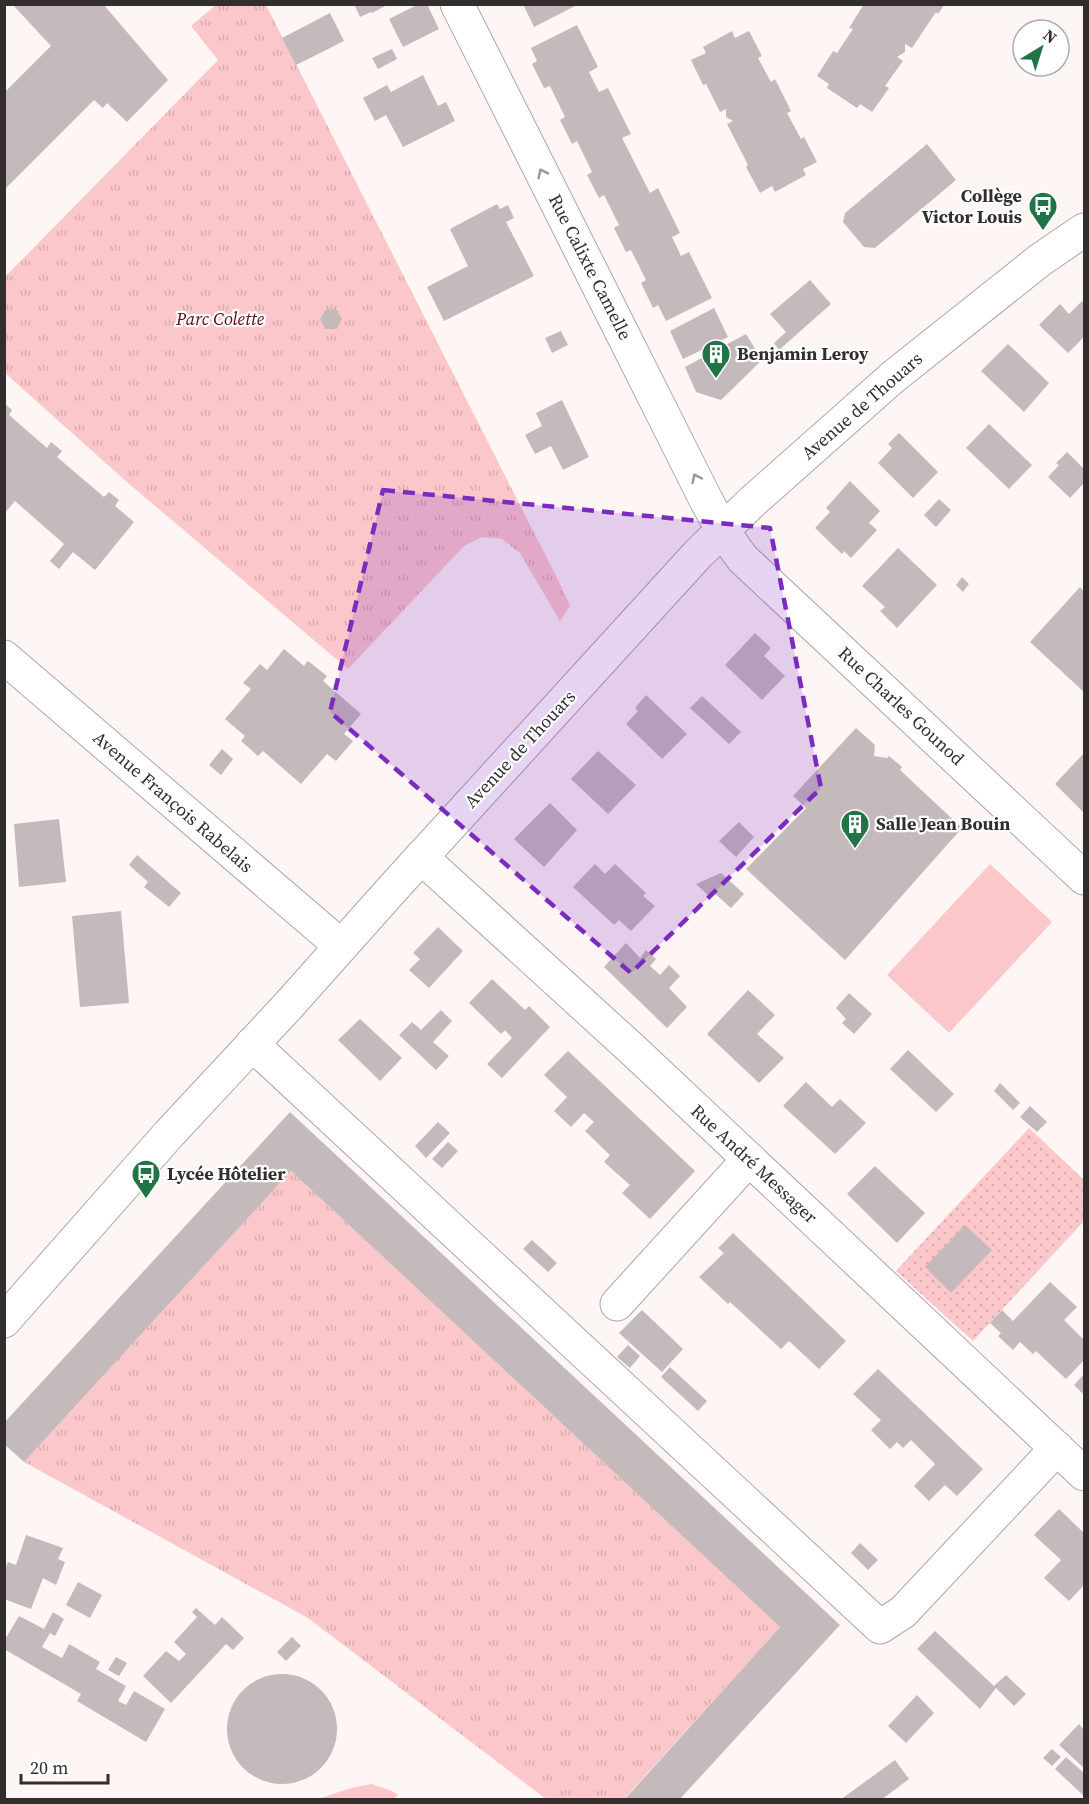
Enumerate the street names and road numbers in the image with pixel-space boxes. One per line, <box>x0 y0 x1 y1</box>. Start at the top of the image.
street label: Rue Calixte Camelle <box>543 190 638 344</box>
street label: Avenue de Thouars <box>796 346 928 465</box>
street label: Rue Charles Gounod <box>833 641 970 771</box>
street label: Avenue de Thouars <box>458 684 581 813</box>
street label: Avenue François Rabelais <box>88 725 259 878</box>
street label: Rue André Messager <box>686 1098 823 1229</box>

